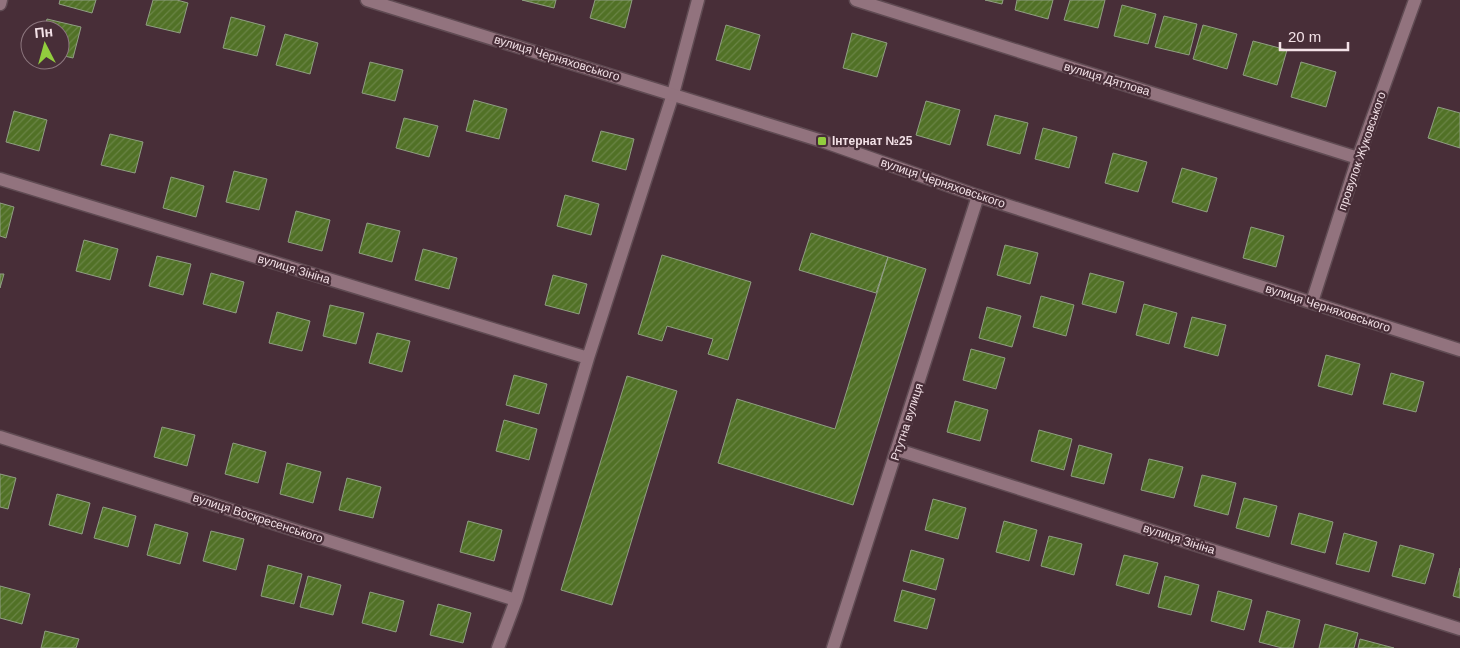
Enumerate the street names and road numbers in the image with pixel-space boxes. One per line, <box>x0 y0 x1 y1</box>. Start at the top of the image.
street label: вулиця Черняховського <box>493 32 622 84</box>
street label: вулиця Дятлова <box>1062 59 1152 99</box>
street label: провулок Жуковського <box>1335 90 1389 212</box>
street label: вулиця Черняховського <box>879 155 1007 211</box>
street label: вулиця Зініна <box>256 251 332 287</box>
street label: вулиця Черняховського <box>1264 281 1393 335</box>
street label: Ртутна вулиця <box>888 381 926 463</box>
street label: вулиця Воскресенського <box>191 490 325 546</box>
street label: вулиця Зініна <box>1141 521 1217 557</box>

